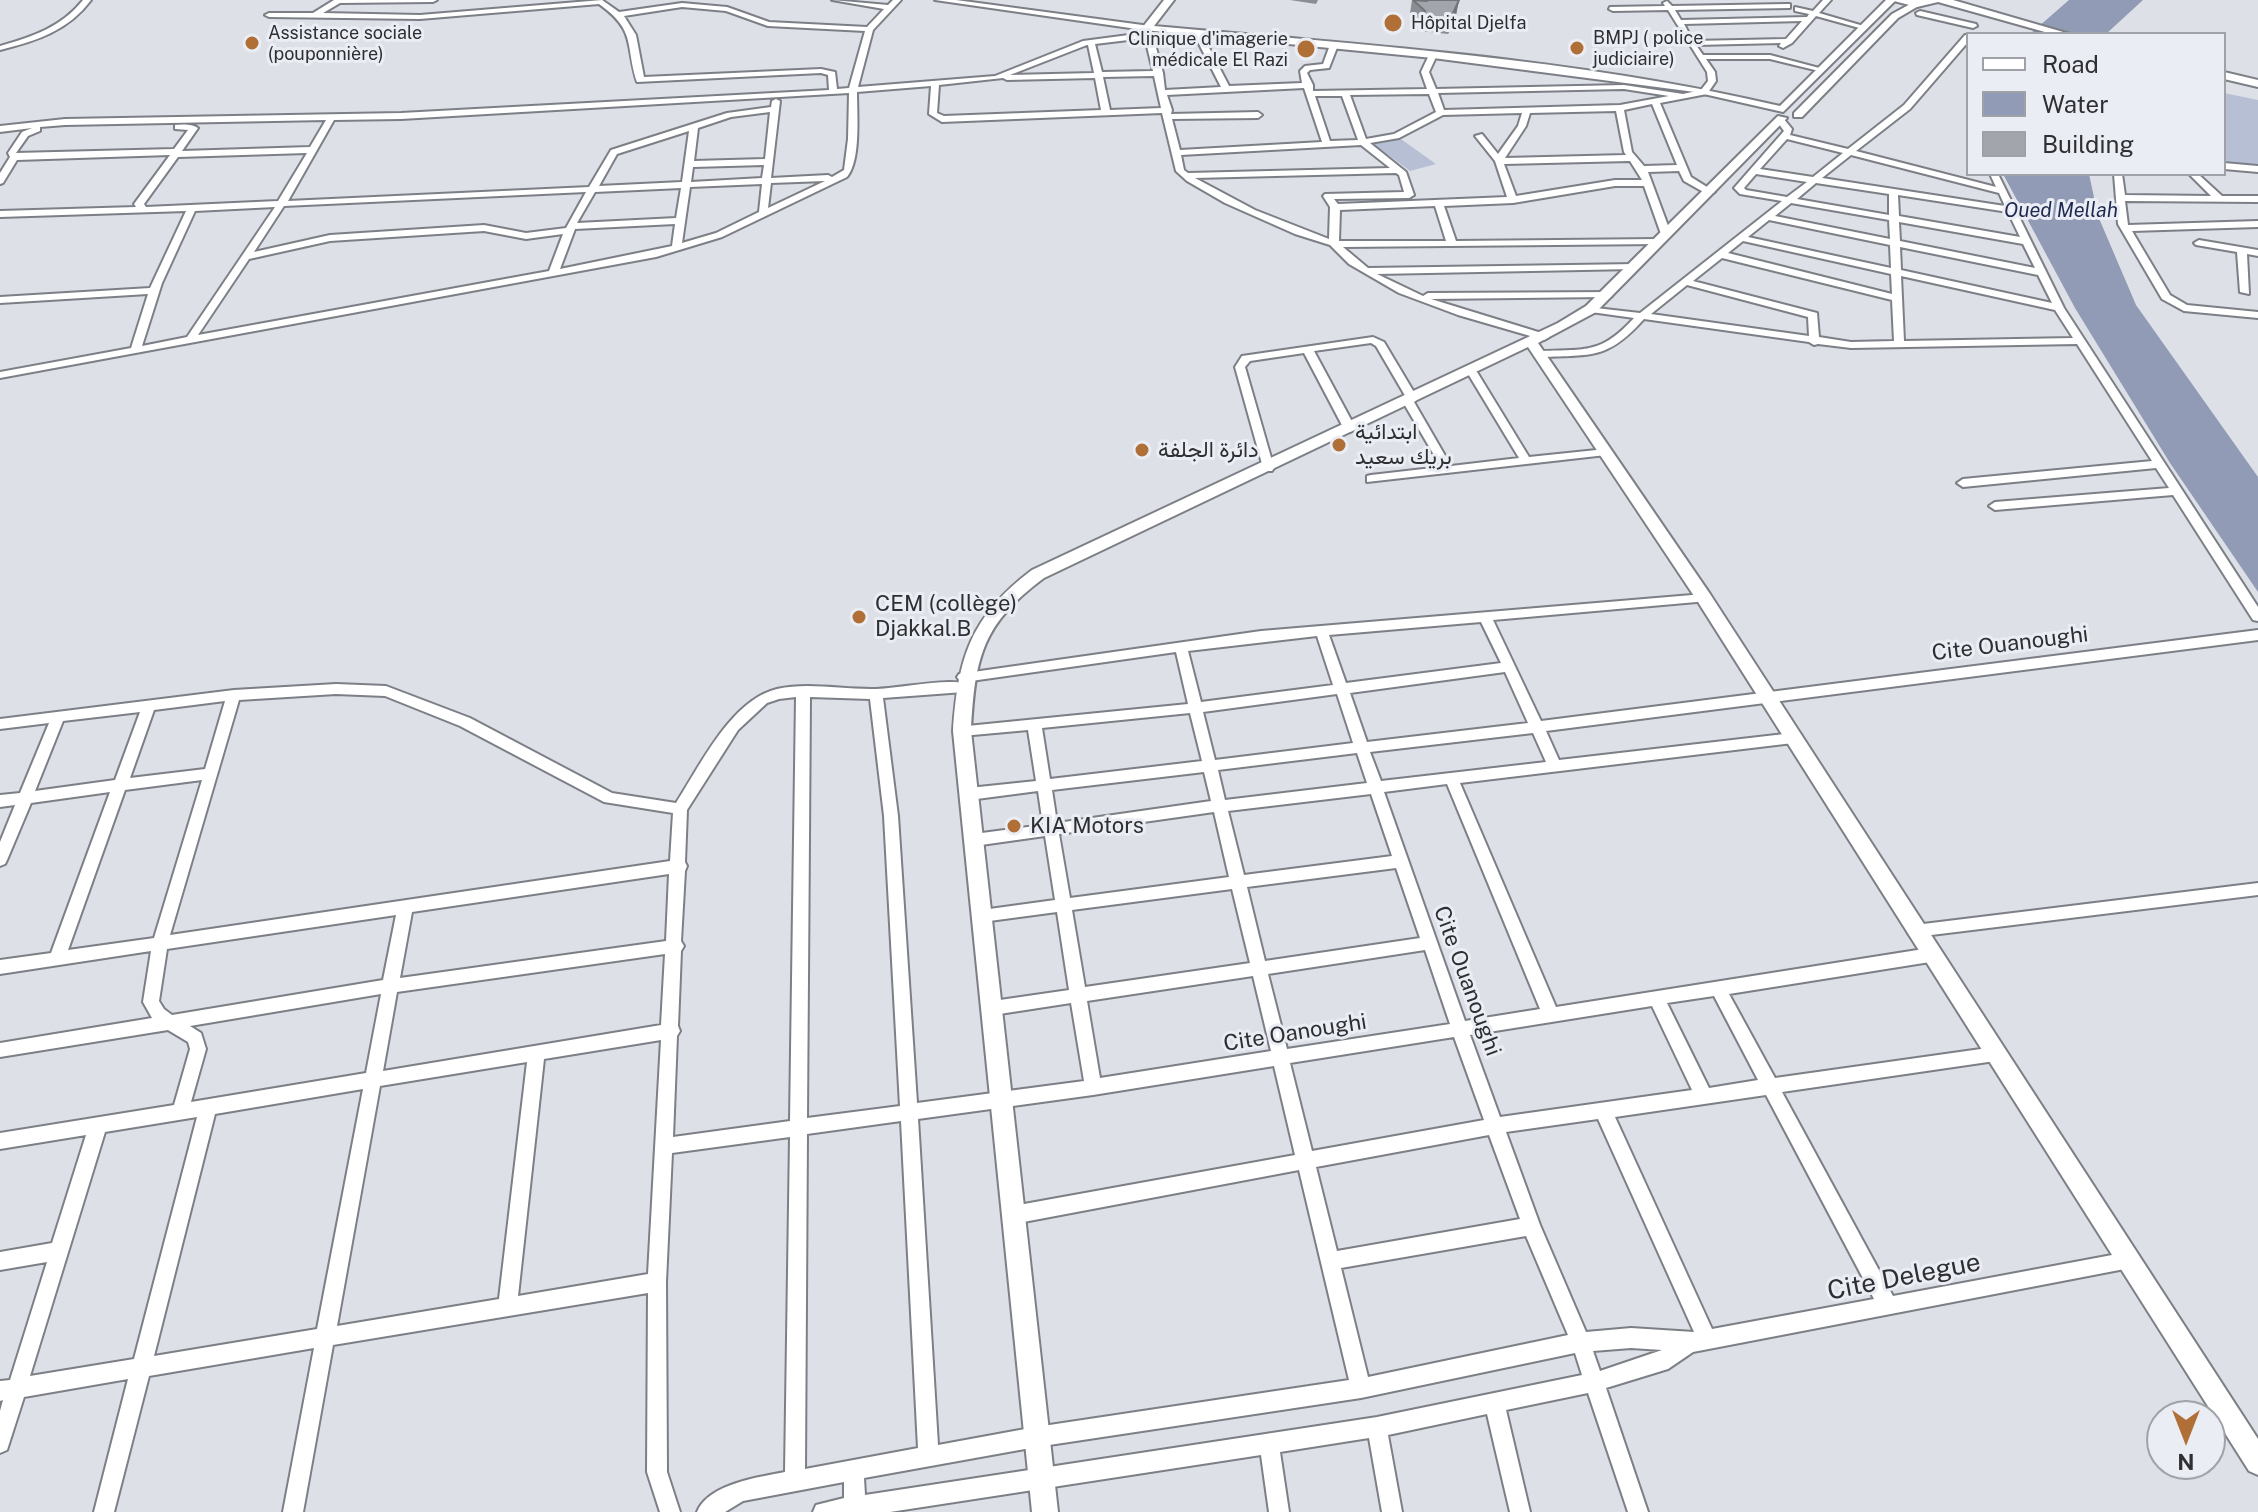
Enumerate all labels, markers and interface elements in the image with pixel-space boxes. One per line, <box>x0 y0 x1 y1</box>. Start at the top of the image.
marker: Hôpital Djelfa <box>1382 12 1404 34</box>
place label: Hôpital Djelfa <box>1411 12 1526 34</box>
place label: Assistance sociale (pouponnière) <box>268 22 422 64</box>
place label: BMPJ ( police judiciaire) <box>1593 27 1703 70</box>
place label: Clinique d'imagerie médicale El Razi <box>1128 28 1288 70</box>
legend <box>1966 32 2226 176</box>
marker: Assistance sociale (pouponnière) <box>243 34 261 52</box>
marker: Clinique d'imagerie médicale El Razi <box>1295 38 1317 60</box>
marker: BMPJ ( police judiciaire) <box>1568 39 1586 57</box>
text: Road <box>2042 50 2099 78</box>
text: Water <box>2042 90 2109 118</box>
text: Building <box>2042 130 2134 158</box>
water label: Oued Mellah <box>2004 199 2118 223</box>
place label: ابتدائية بريك سعيد <box>1355 419 1452 470</box>
marker: ابتدائية بريك سعيد <box>1330 436 1348 454</box>
place label: دائرة الجلفة <box>1158 437 1259 463</box>
marker: دائرة الجلفة <box>1133 441 1151 459</box>
place label: CEM (collège) Djakkal.B <box>875 591 1017 642</box>
marker: CEM (collège) Djakkal.B <box>850 608 868 626</box>
street label: Cite Ouanoughi <box>1930 621 2090 667</box>
place label: KIA Motors <box>1030 813 1144 839</box>
marker: KIA Motors <box>1005 817 1023 835</box>
street label: Cite Ouanoughi <box>1428 903 1506 1059</box>
street label: Cite Oanoughi <box>1222 1009 1368 1057</box>
street label: Cite Delegue <box>1825 1247 1983 1307</box>
north arrow <box>2146 1400 2226 1480</box>
text: N <box>2177 1449 2195 1475</box>

